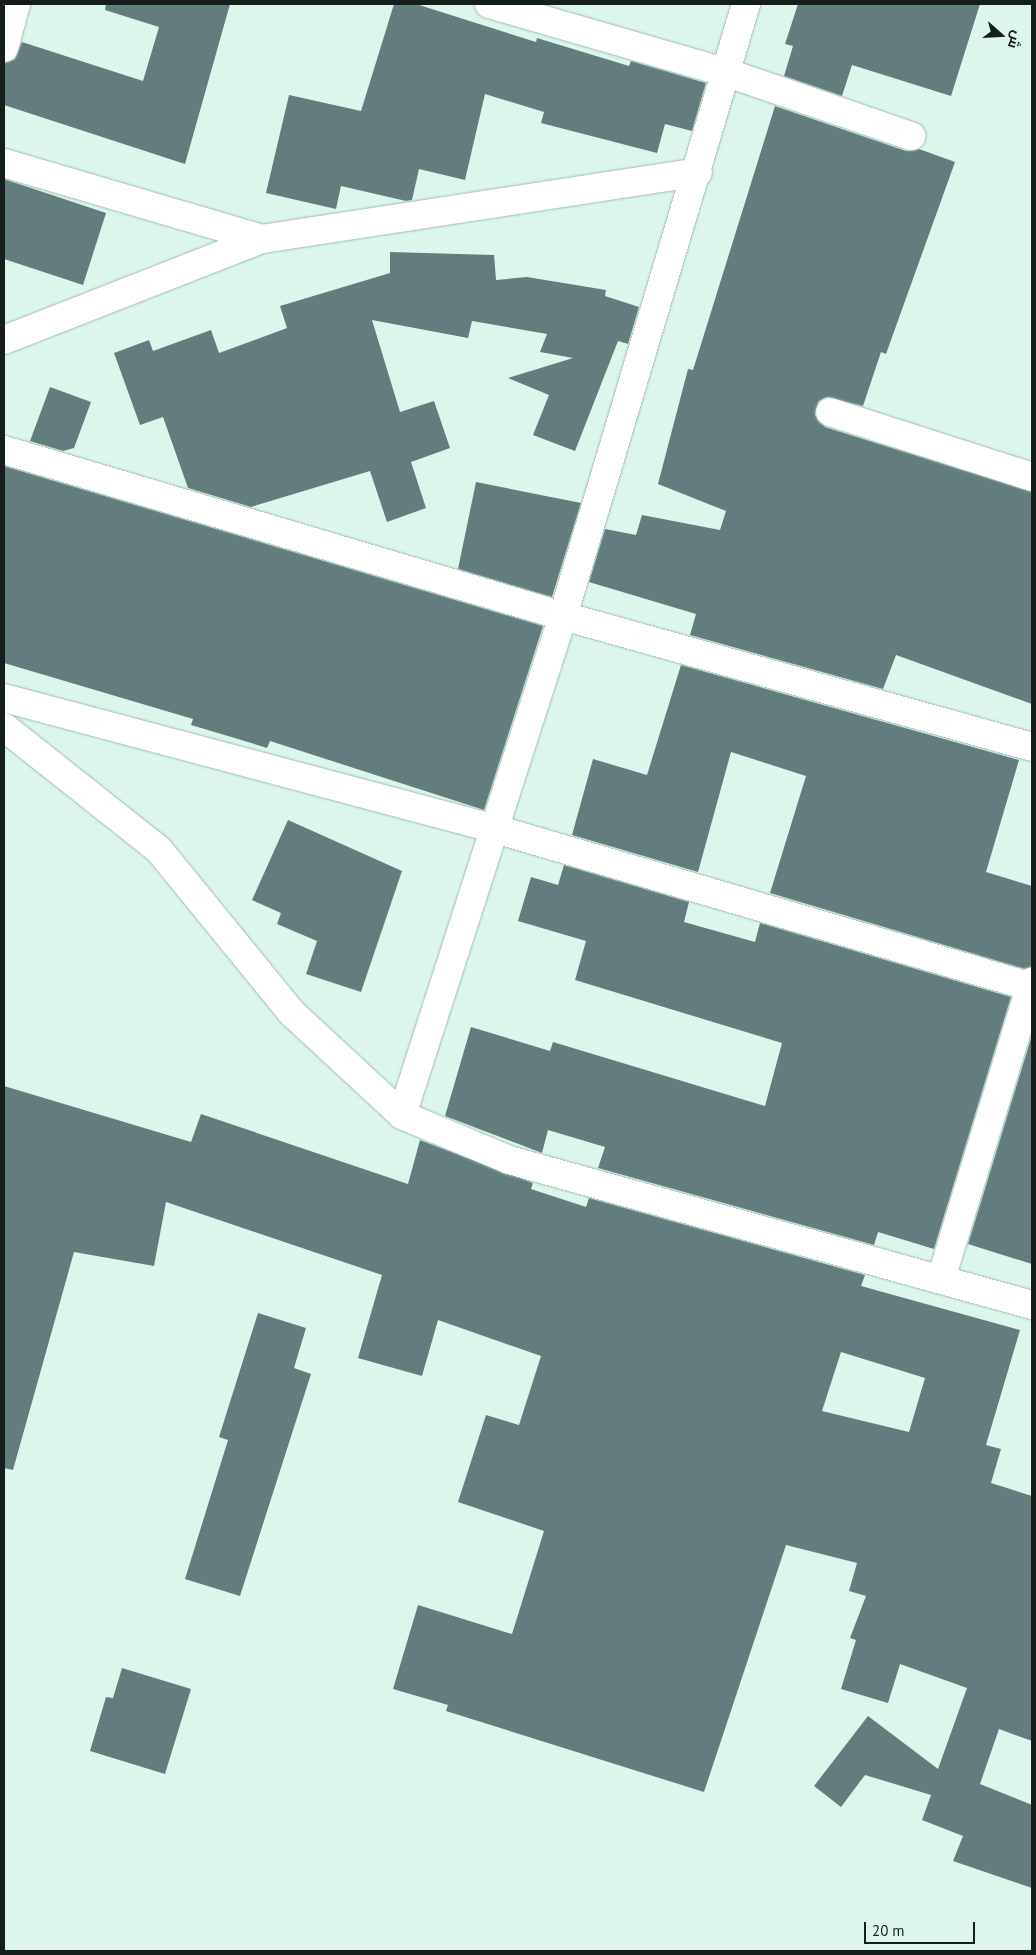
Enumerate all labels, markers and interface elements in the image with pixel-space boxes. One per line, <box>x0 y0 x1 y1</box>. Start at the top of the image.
north arrow <box>976 10 1026 60</box>
text: ش <box>1004 28 1027 51</box>
scale bar <box>866 1912 977 1944</box>
text: 20 m <box>872 1921 905 1940</box>

